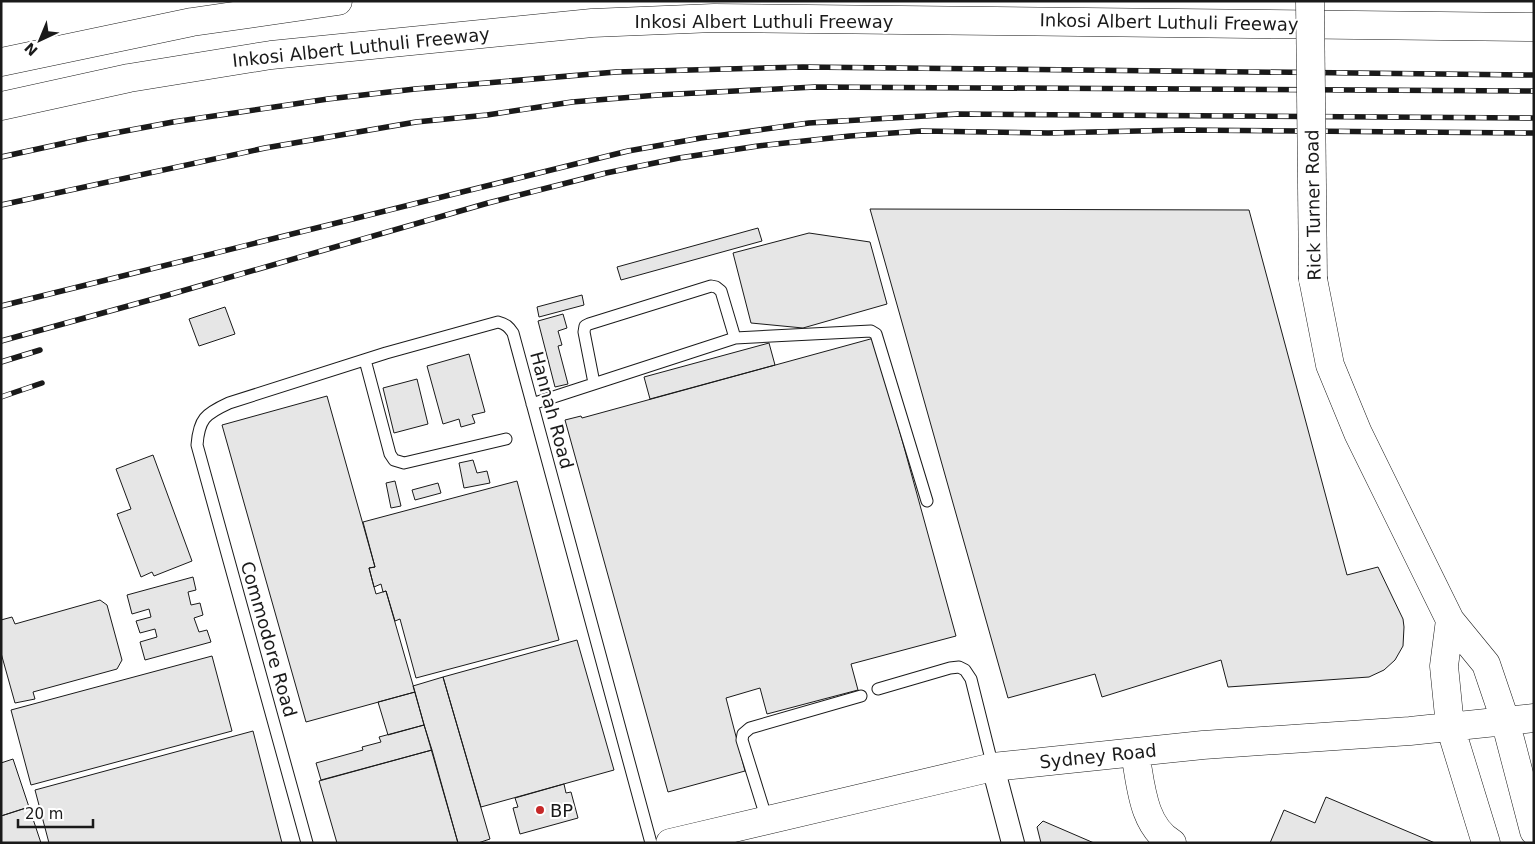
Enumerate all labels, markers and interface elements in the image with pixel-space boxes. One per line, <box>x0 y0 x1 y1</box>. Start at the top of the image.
street label: Inkosi Albert Luthuli Freeway <box>1039 9 1299 35</box>
street label: Inkosi Albert Luthuli Freeway <box>635 11 894 32</box>
north arrow <box>15 15 65 65</box>
street label: Inkosi Albert Luthuli Freeway <box>231 23 491 71</box>
text: N <box>21 40 41 59</box>
street label: Rick Turner Road <box>1301 129 1325 281</box>
street label: Hannah Road <box>526 349 578 471</box>
street label: Commodore Road <box>237 559 301 719</box>
street label: Sydney Road <box>1038 739 1158 773</box>
scale bar <box>18 796 92 828</box>
place label: BP <box>550 800 573 821</box>
marker: BP <box>534 804 546 816</box>
text: 20 m <box>25 805 63 823</box>

